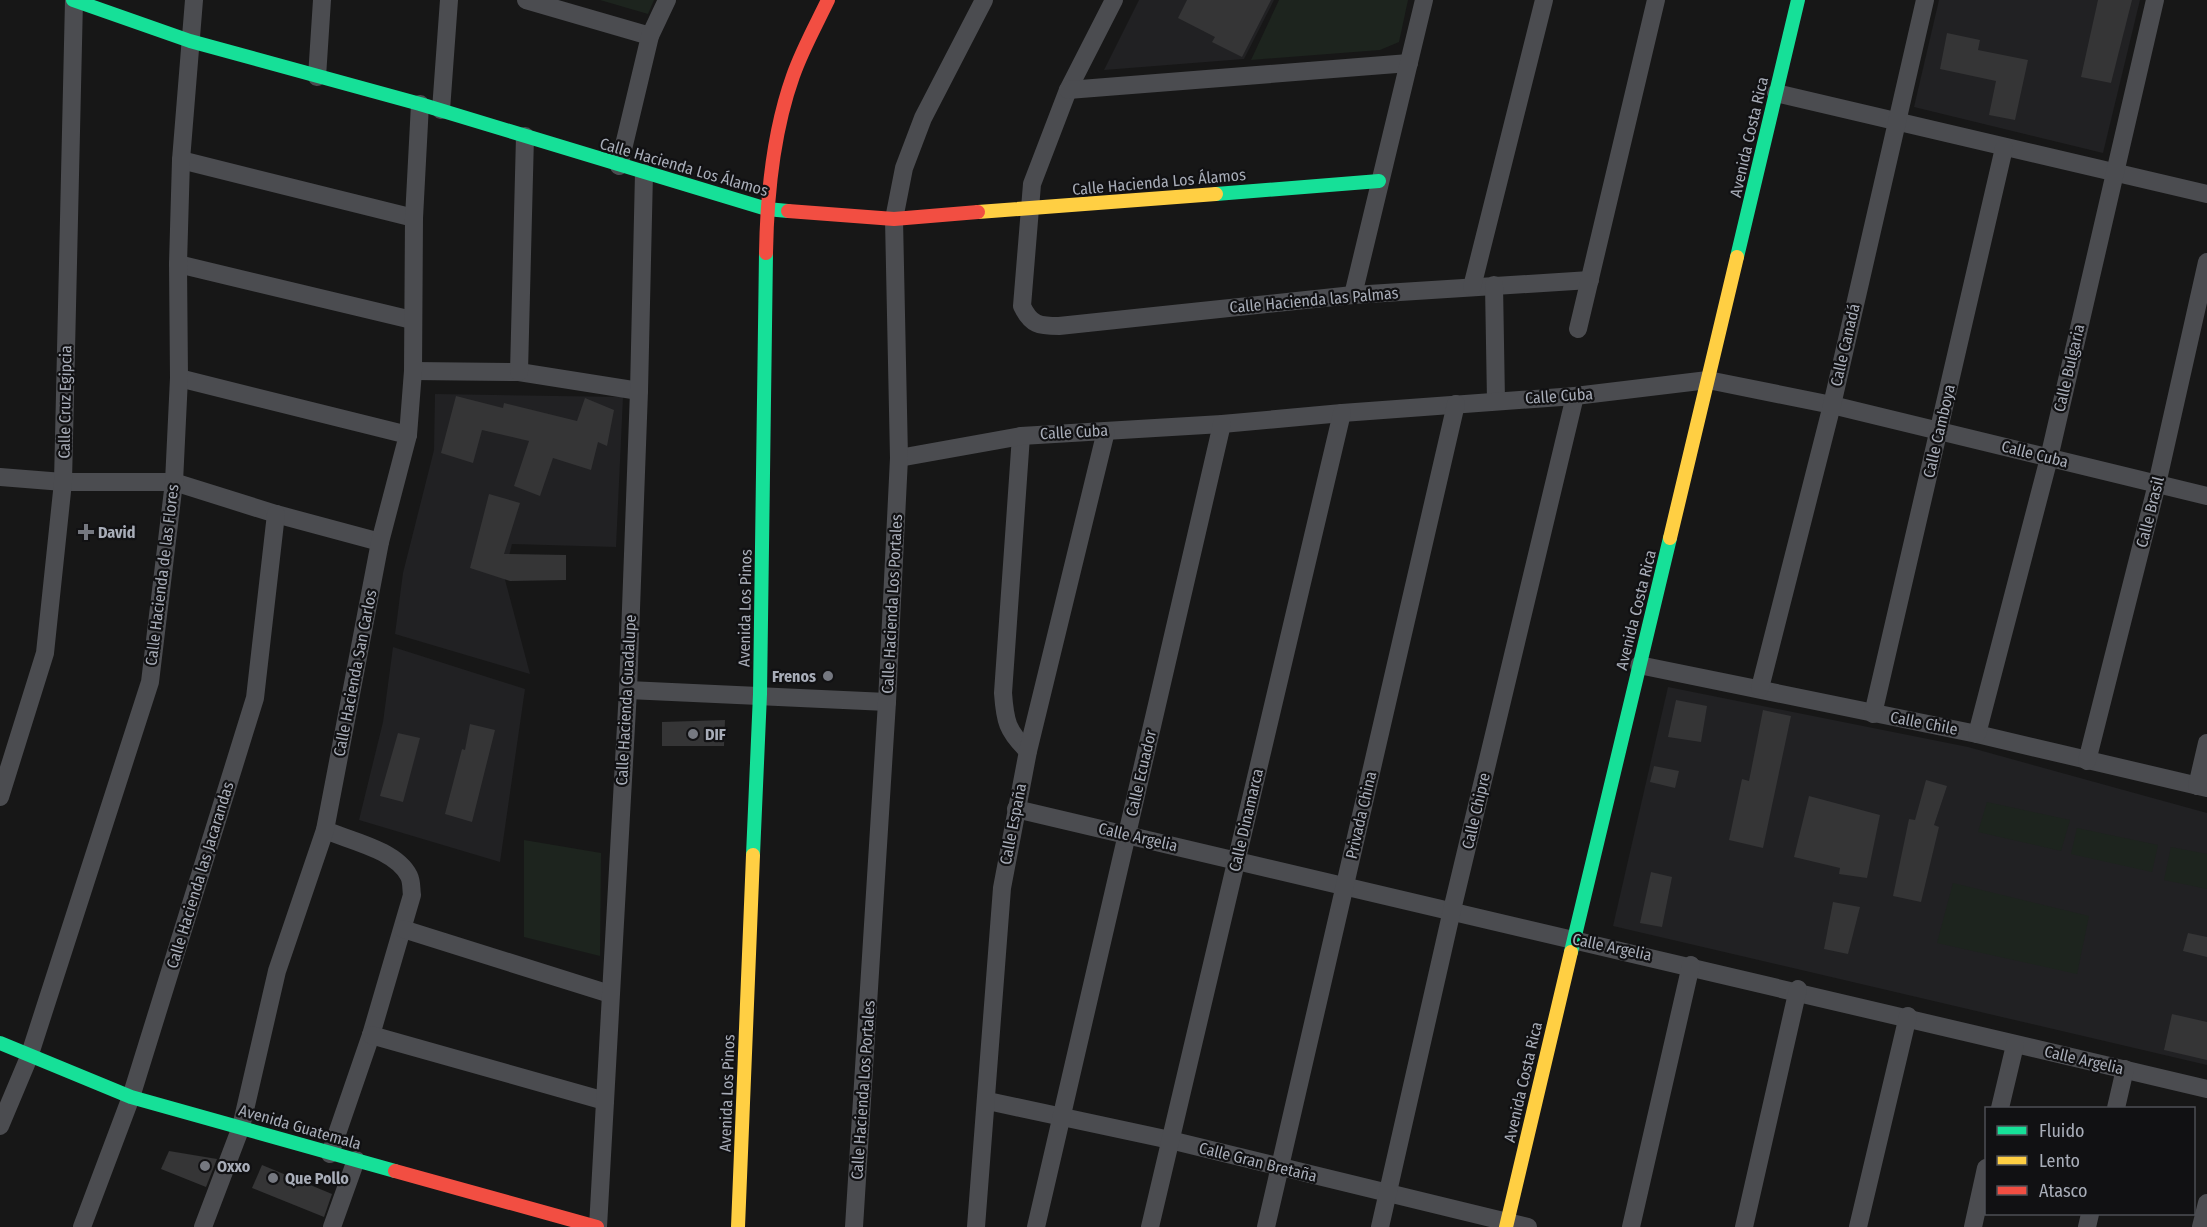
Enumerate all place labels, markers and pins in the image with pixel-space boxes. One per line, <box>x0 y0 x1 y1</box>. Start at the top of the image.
place label: David <box>98 523 135 542</box>
marker: David <box>79 525 93 539</box>
place label: Frenos <box>772 667 816 686</box>
marker: Frenos <box>821 669 835 683</box>
place label: DIF <box>705 725 726 744</box>
marker: DIF <box>686 727 700 741</box>
place label: Oxxo <box>217 1157 251 1176</box>
marker: Oxxo <box>198 1159 212 1173</box>
place label: Que Pollo <box>285 1169 349 1188</box>
marker: Que Pollo <box>266 1171 280 1185</box>

